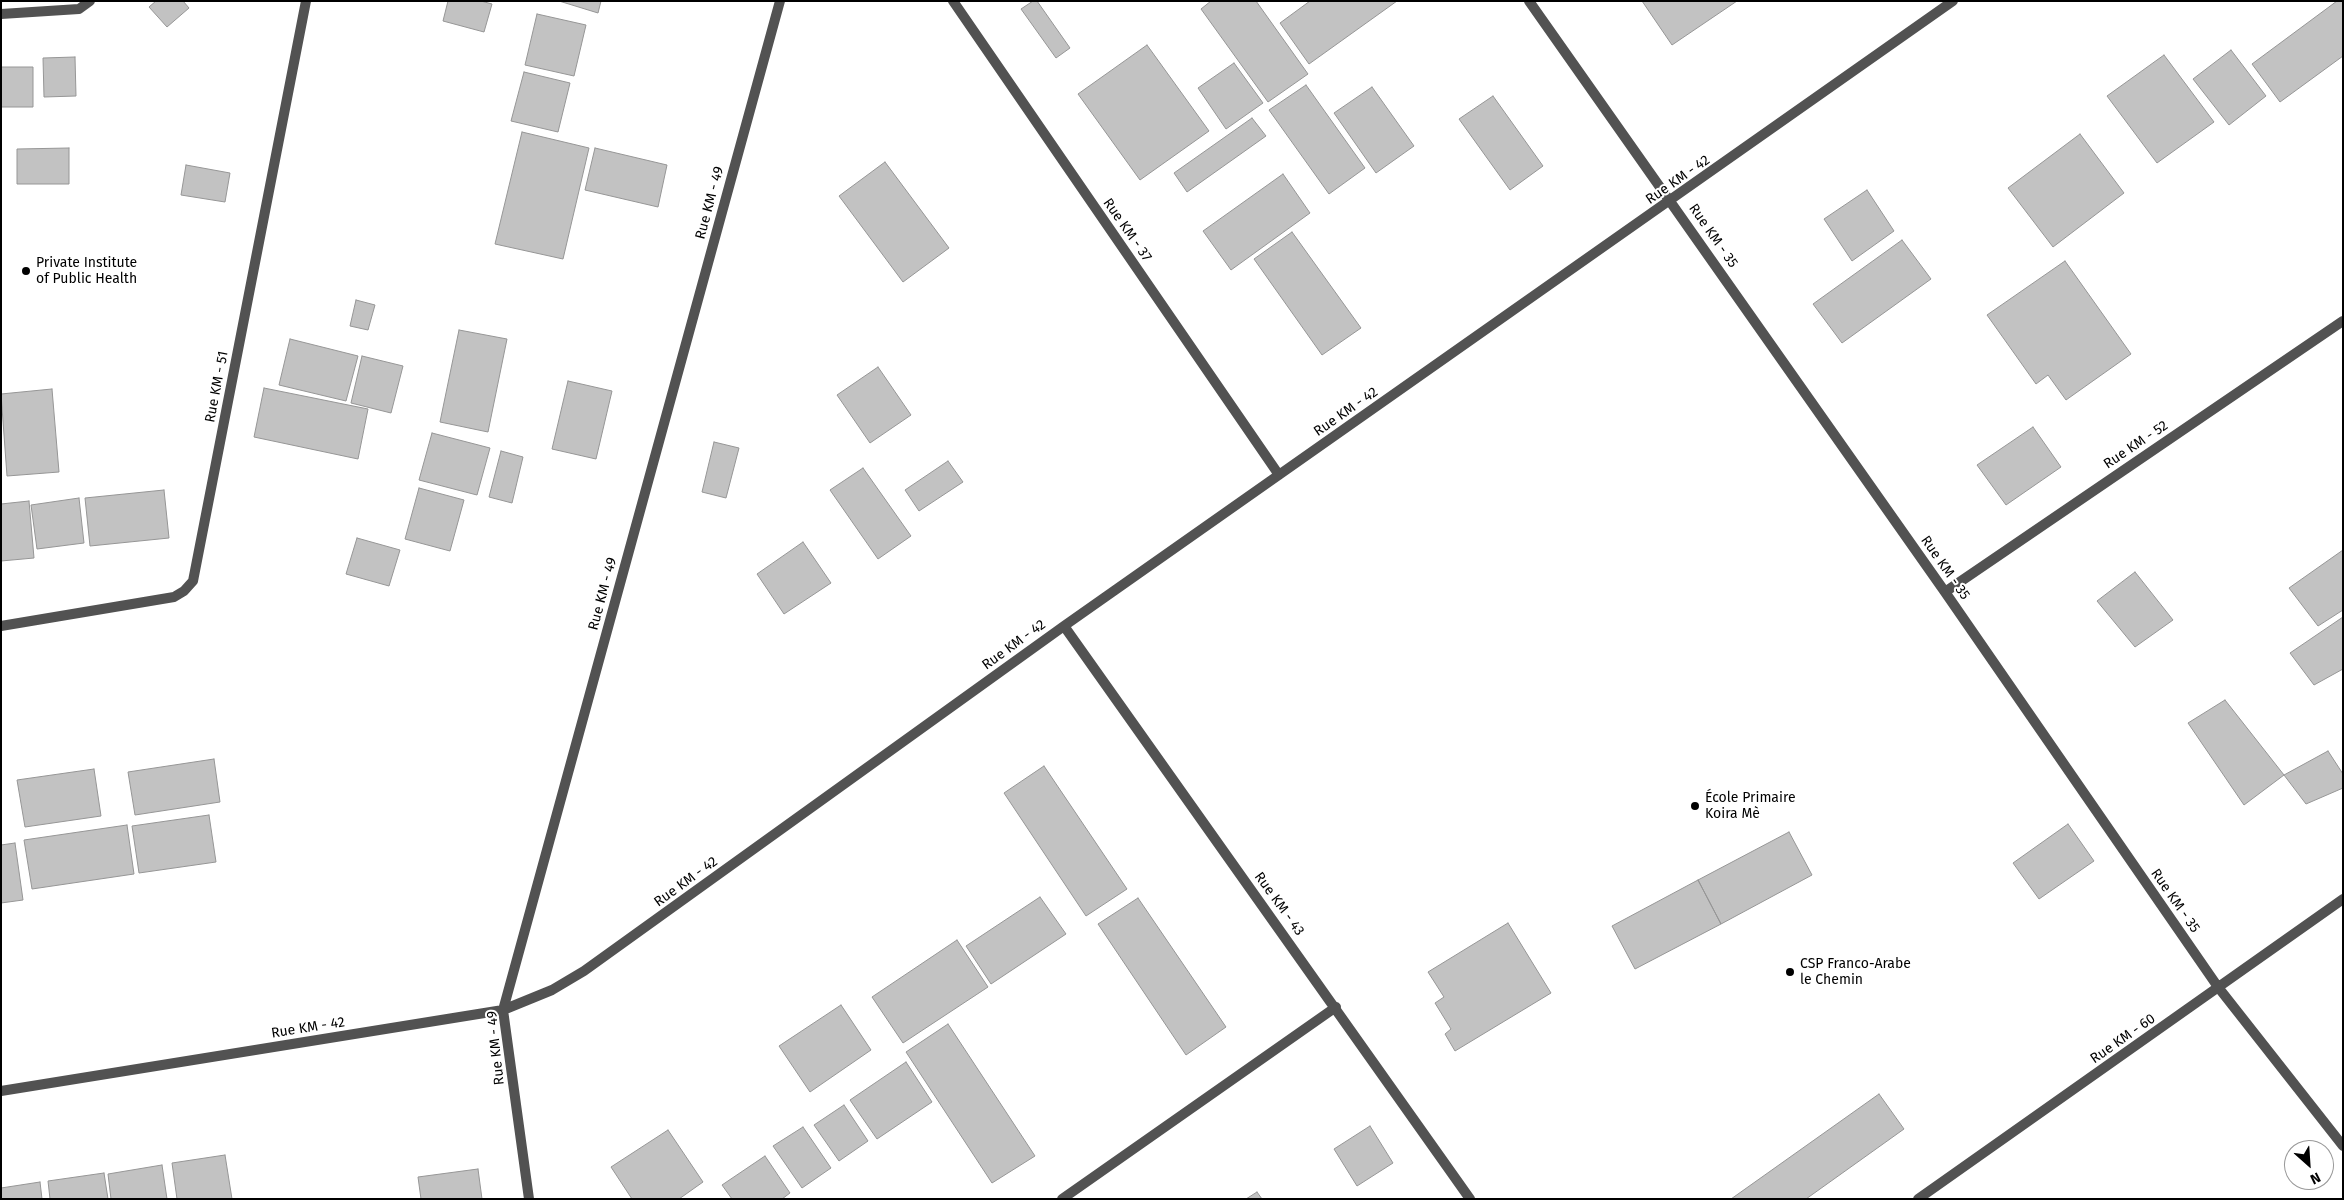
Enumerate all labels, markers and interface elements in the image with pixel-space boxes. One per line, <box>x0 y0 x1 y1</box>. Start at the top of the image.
street label: Rue KM - 42 <box>1643 152 1713 208</box>
street label: Rue KM - 49 <box>692 165 728 241</box>
street label: Rue KM - 37 <box>1099 195 1155 265</box>
street label: Rue KM - 35 <box>1685 201 1741 271</box>
place label: Private Institute of Public Health <box>36 255 137 288</box>
marker: Private Institute of Public Health <box>20 265 32 277</box>
street label: Rue KM - 51 <box>202 350 232 424</box>
street label: Rue KM - 42 <box>1311 384 1381 440</box>
street label: Rue KM - 52 <box>2101 417 2171 473</box>
street label: Rue KM - 35 <box>1917 533 1973 603</box>
street label: Rue KM - 49 <box>585 556 621 632</box>
street label: Rue KM - 42 <box>979 616 1049 674</box>
place label: École Primaire Koira Mè <box>1705 790 1796 822</box>
marker: École Primaire Koira Mè <box>1689 800 1701 812</box>
street label: Rue KM - 42 <box>651 853 721 911</box>
street label: Rue KM - 35 <box>2147 866 2203 936</box>
street label: Rue KM - 43 <box>1250 869 1308 939</box>
place label: CSP Franco-Arabe le Chemin <box>1800 956 1911 989</box>
marker: CSP Franco-Arabe le Chemin <box>1784 966 1796 978</box>
street label: Rue KM - 49 <box>484 1010 508 1086</box>
street label: Rue KM - 60 <box>2087 1010 2159 1068</box>
street label: Rue KM - 42 <box>270 1014 346 1042</box>
north arrow <box>2284 1140 2334 1190</box>
text: N <box>2307 1168 2323 1188</box>

